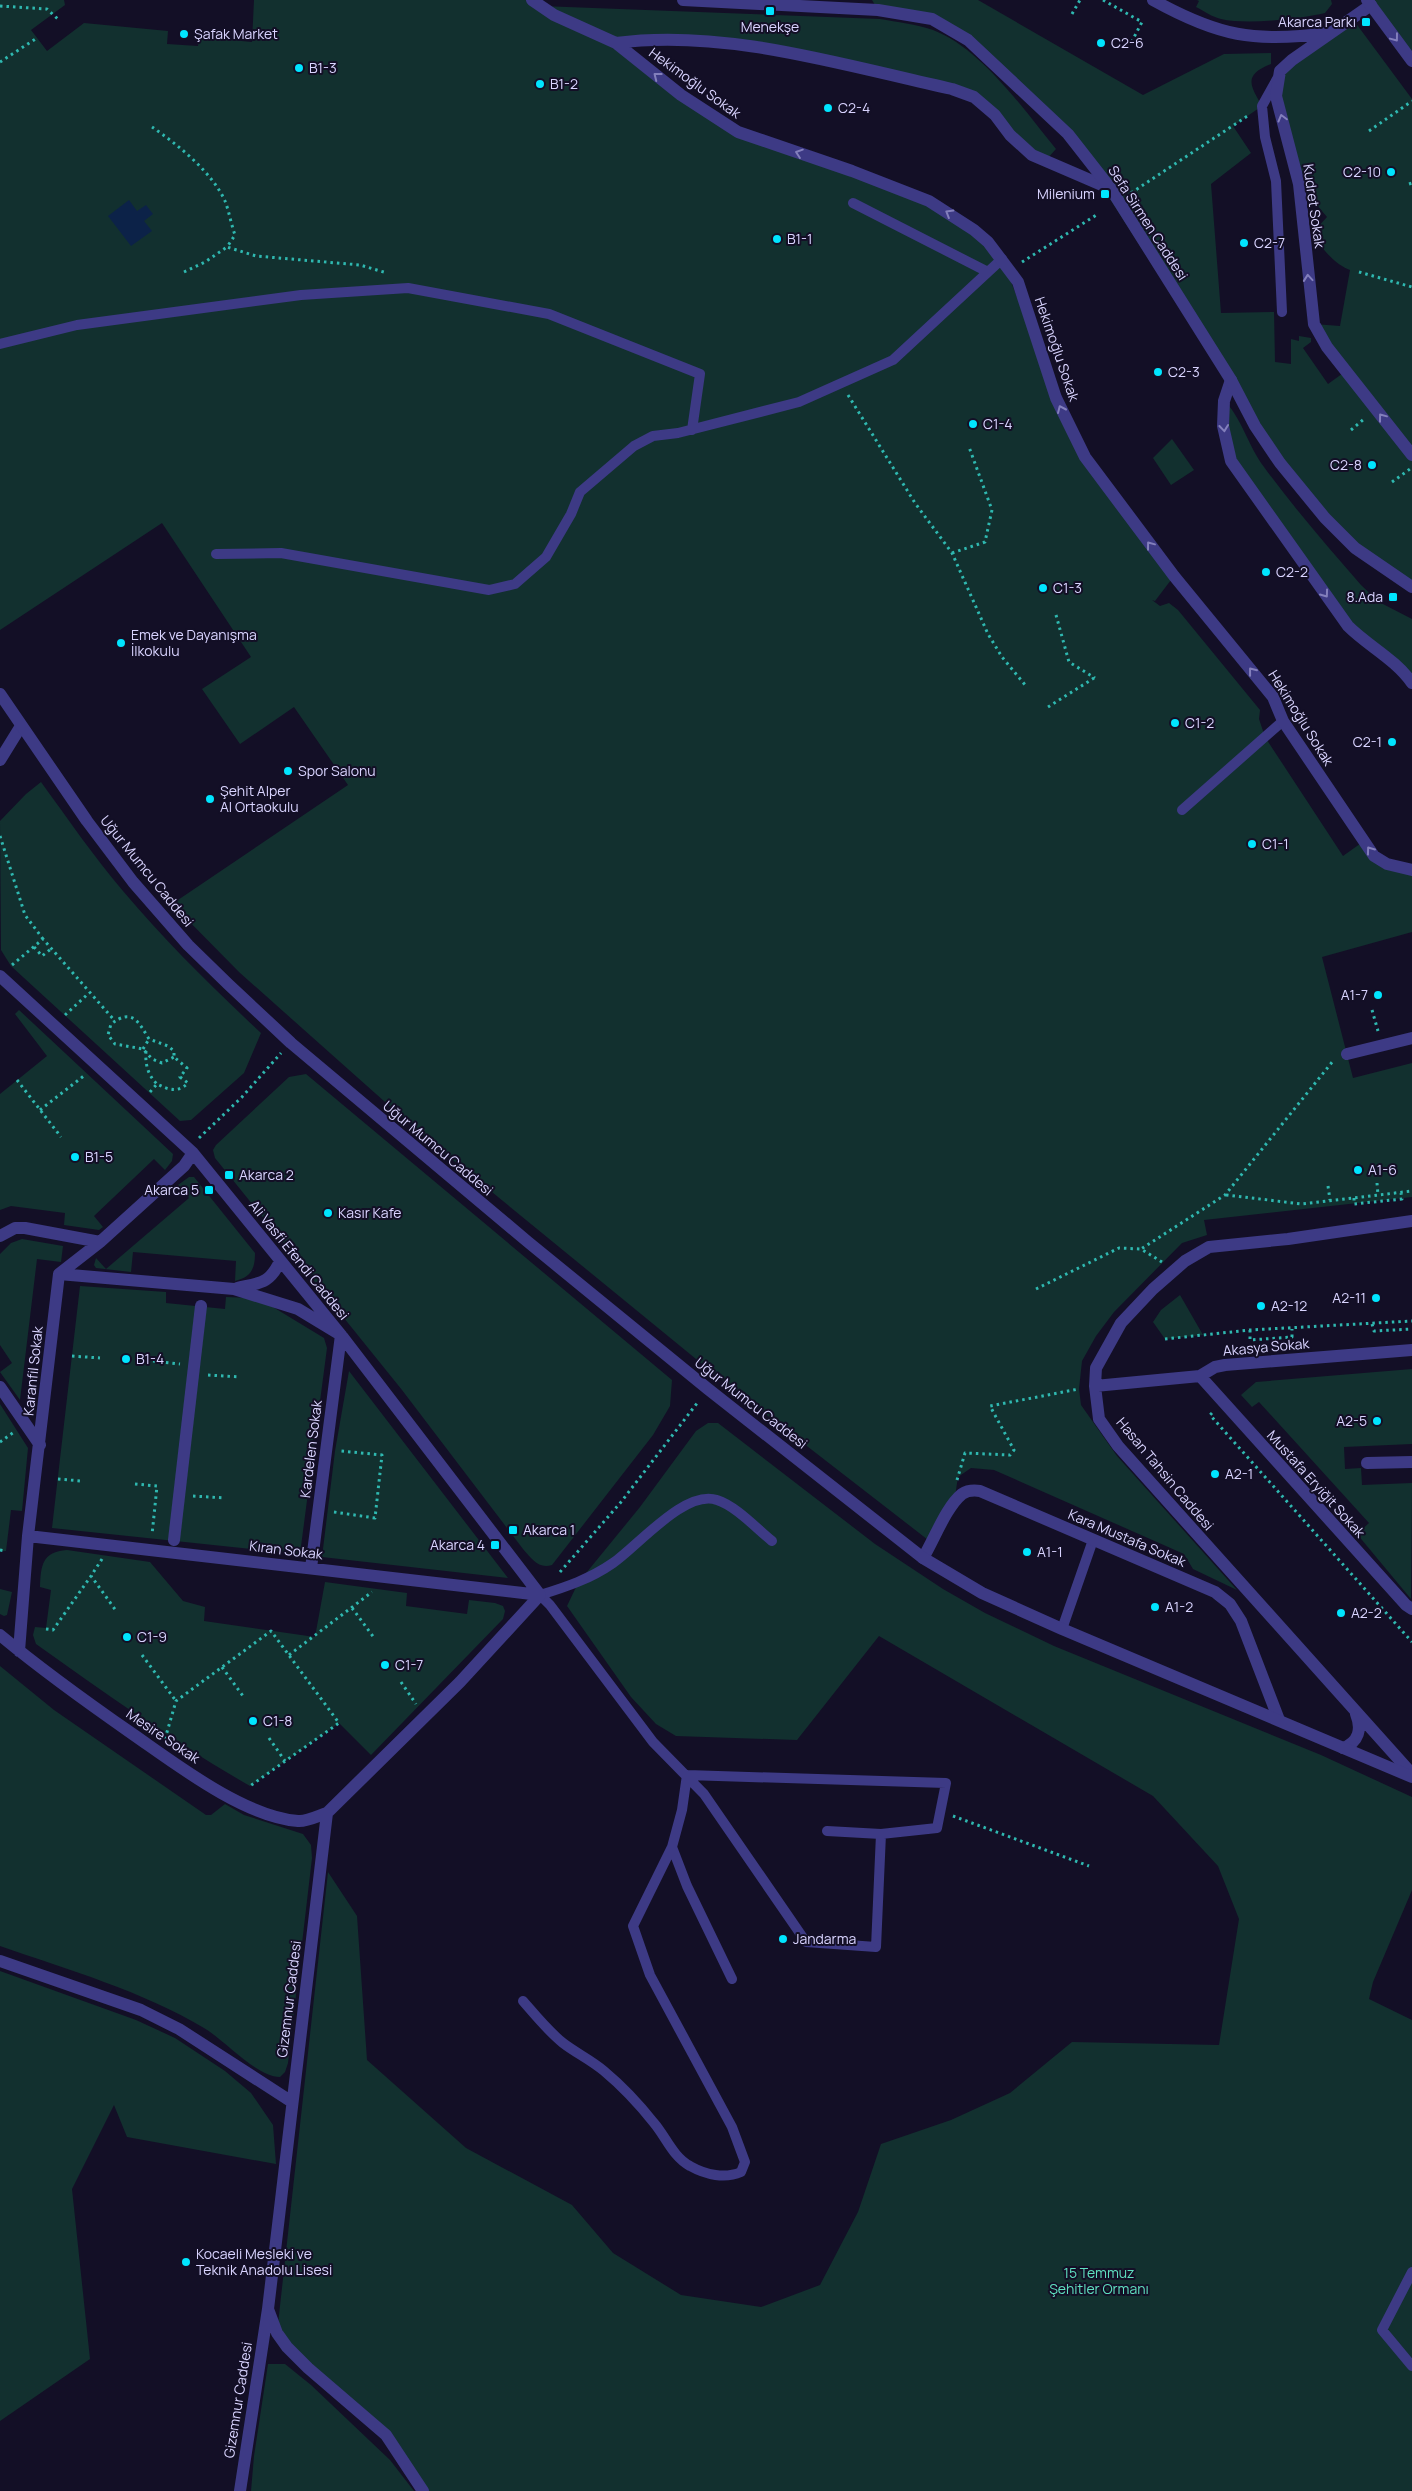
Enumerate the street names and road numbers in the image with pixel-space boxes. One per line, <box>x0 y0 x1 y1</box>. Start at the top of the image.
street label: Hekimoğlu Sokak <box>645 43 746 123</box>
street label: Sefa Sirmen Caddesi <box>1104 162 1193 284</box>
street label: Kudret Sokak <box>1299 163 1330 250</box>
street label: Hekimoğlu Sokak <box>1031 294 1085 405</box>
street label: Hekimoğlu Sokak <box>1264 666 1339 770</box>
street label: Uğur Mumcu Caddesi <box>97 811 198 930</box>
street label: Uğur Mumcu Caddesi <box>379 1096 497 1199</box>
street label: Ali Vasfi Efendi Caddesi <box>245 1196 354 1324</box>
street label: Karanfil Sokak <box>18 1324 47 1417</box>
street label: Akasya Sokak <box>1222 1333 1311 1360</box>
street label: Uğur Mumcu Caddesi <box>691 1353 812 1453</box>
street label: Kardelen Sokak <box>295 1398 326 1499</box>
street label: Hasan Tahsin Caddesi <box>1112 1413 1218 1534</box>
street label: Mustafa Eryiğit Sokak <box>1263 1426 1370 1542</box>
street label: Kara Mustafa Sokak <box>1065 1504 1190 1571</box>
street label: Kıran Sokak <box>248 1536 325 1564</box>
street label: Mesire Sokak <box>123 1704 205 1768</box>
street label: Gizemnur Caddesi <box>272 1939 305 2058</box>
street label: Gizemnur Caddesi <box>219 2340 256 2459</box>

